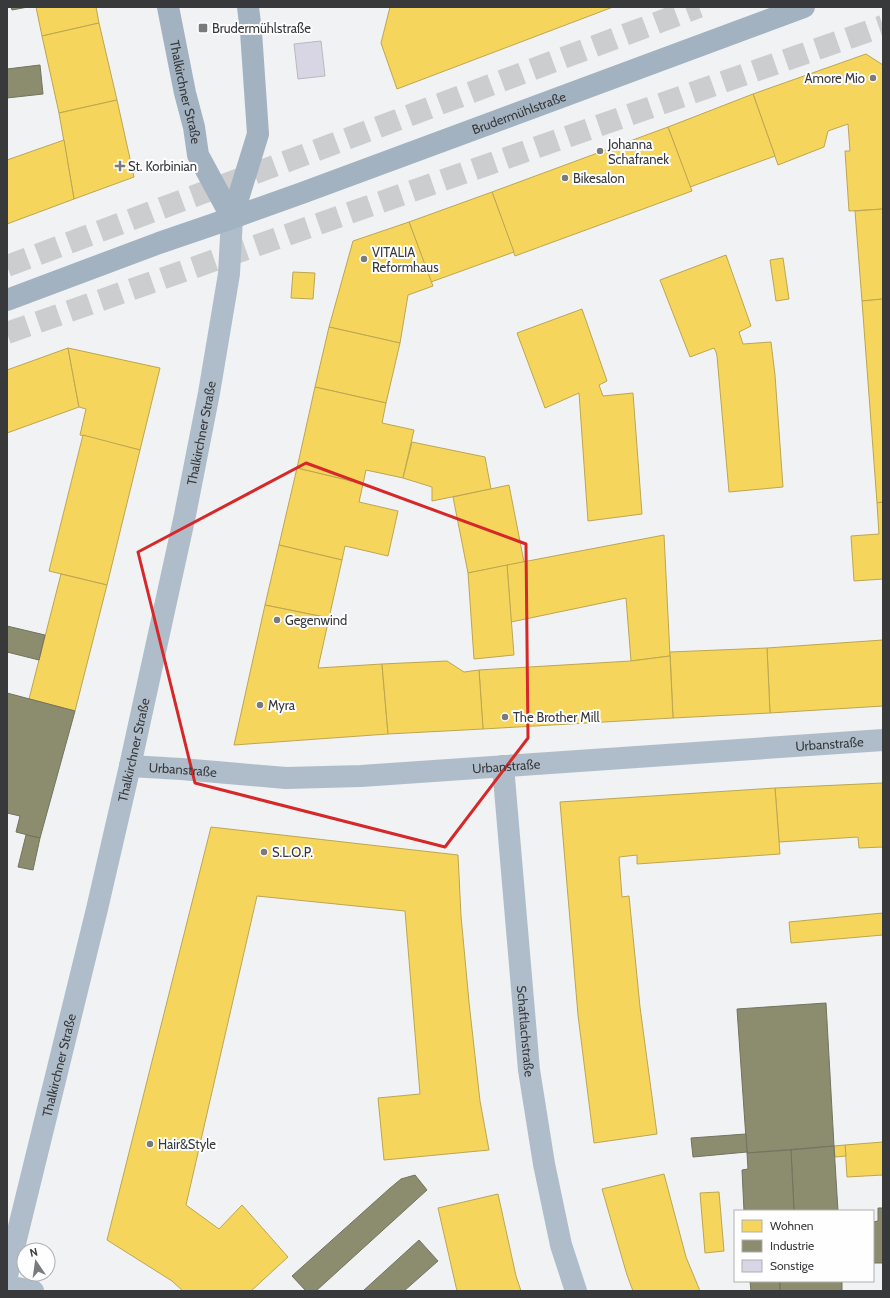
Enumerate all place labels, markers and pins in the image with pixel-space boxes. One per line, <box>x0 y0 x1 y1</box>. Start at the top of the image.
place label: Brudermühlstraße <box>212 20 311 36</box>
marker: Brudermühlstraße <box>197 22 209 34</box>
place label: Amore Mio <box>805 70 865 86</box>
marker: Amore Mio <box>868 73 878 83</box>
place label: Johanna Schafranek <box>607 136 669 167</box>
marker: Johanna Schafranek <box>595 146 605 156</box>
place label: St. Korbinian <box>128 158 197 174</box>
marker: St. Korbinian <box>115 161 125 171</box>
place label: Bikesalon <box>573 170 625 186</box>
marker: Bikesalon <box>560 173 570 183</box>
place label: VITALIA Reformhaus <box>372 244 439 275</box>
marker: VITALIA Reformhaus <box>359 254 369 264</box>
place label: Gegenwind <box>285 612 347 628</box>
marker: Gegenwind <box>272 615 282 625</box>
place label: Myra <box>268 697 296 713</box>
marker: Myra <box>255 700 265 710</box>
place label: The Brother Mill <box>513 709 600 725</box>
marker: The Brother Mill <box>500 712 510 722</box>
place label: S.L.O.P. <box>272 844 313 860</box>
marker: S.L.O.P. <box>259 847 269 857</box>
place label: Hair&Style <box>158 1136 216 1152</box>
marker: Hair&Style <box>145 1139 155 1149</box>

